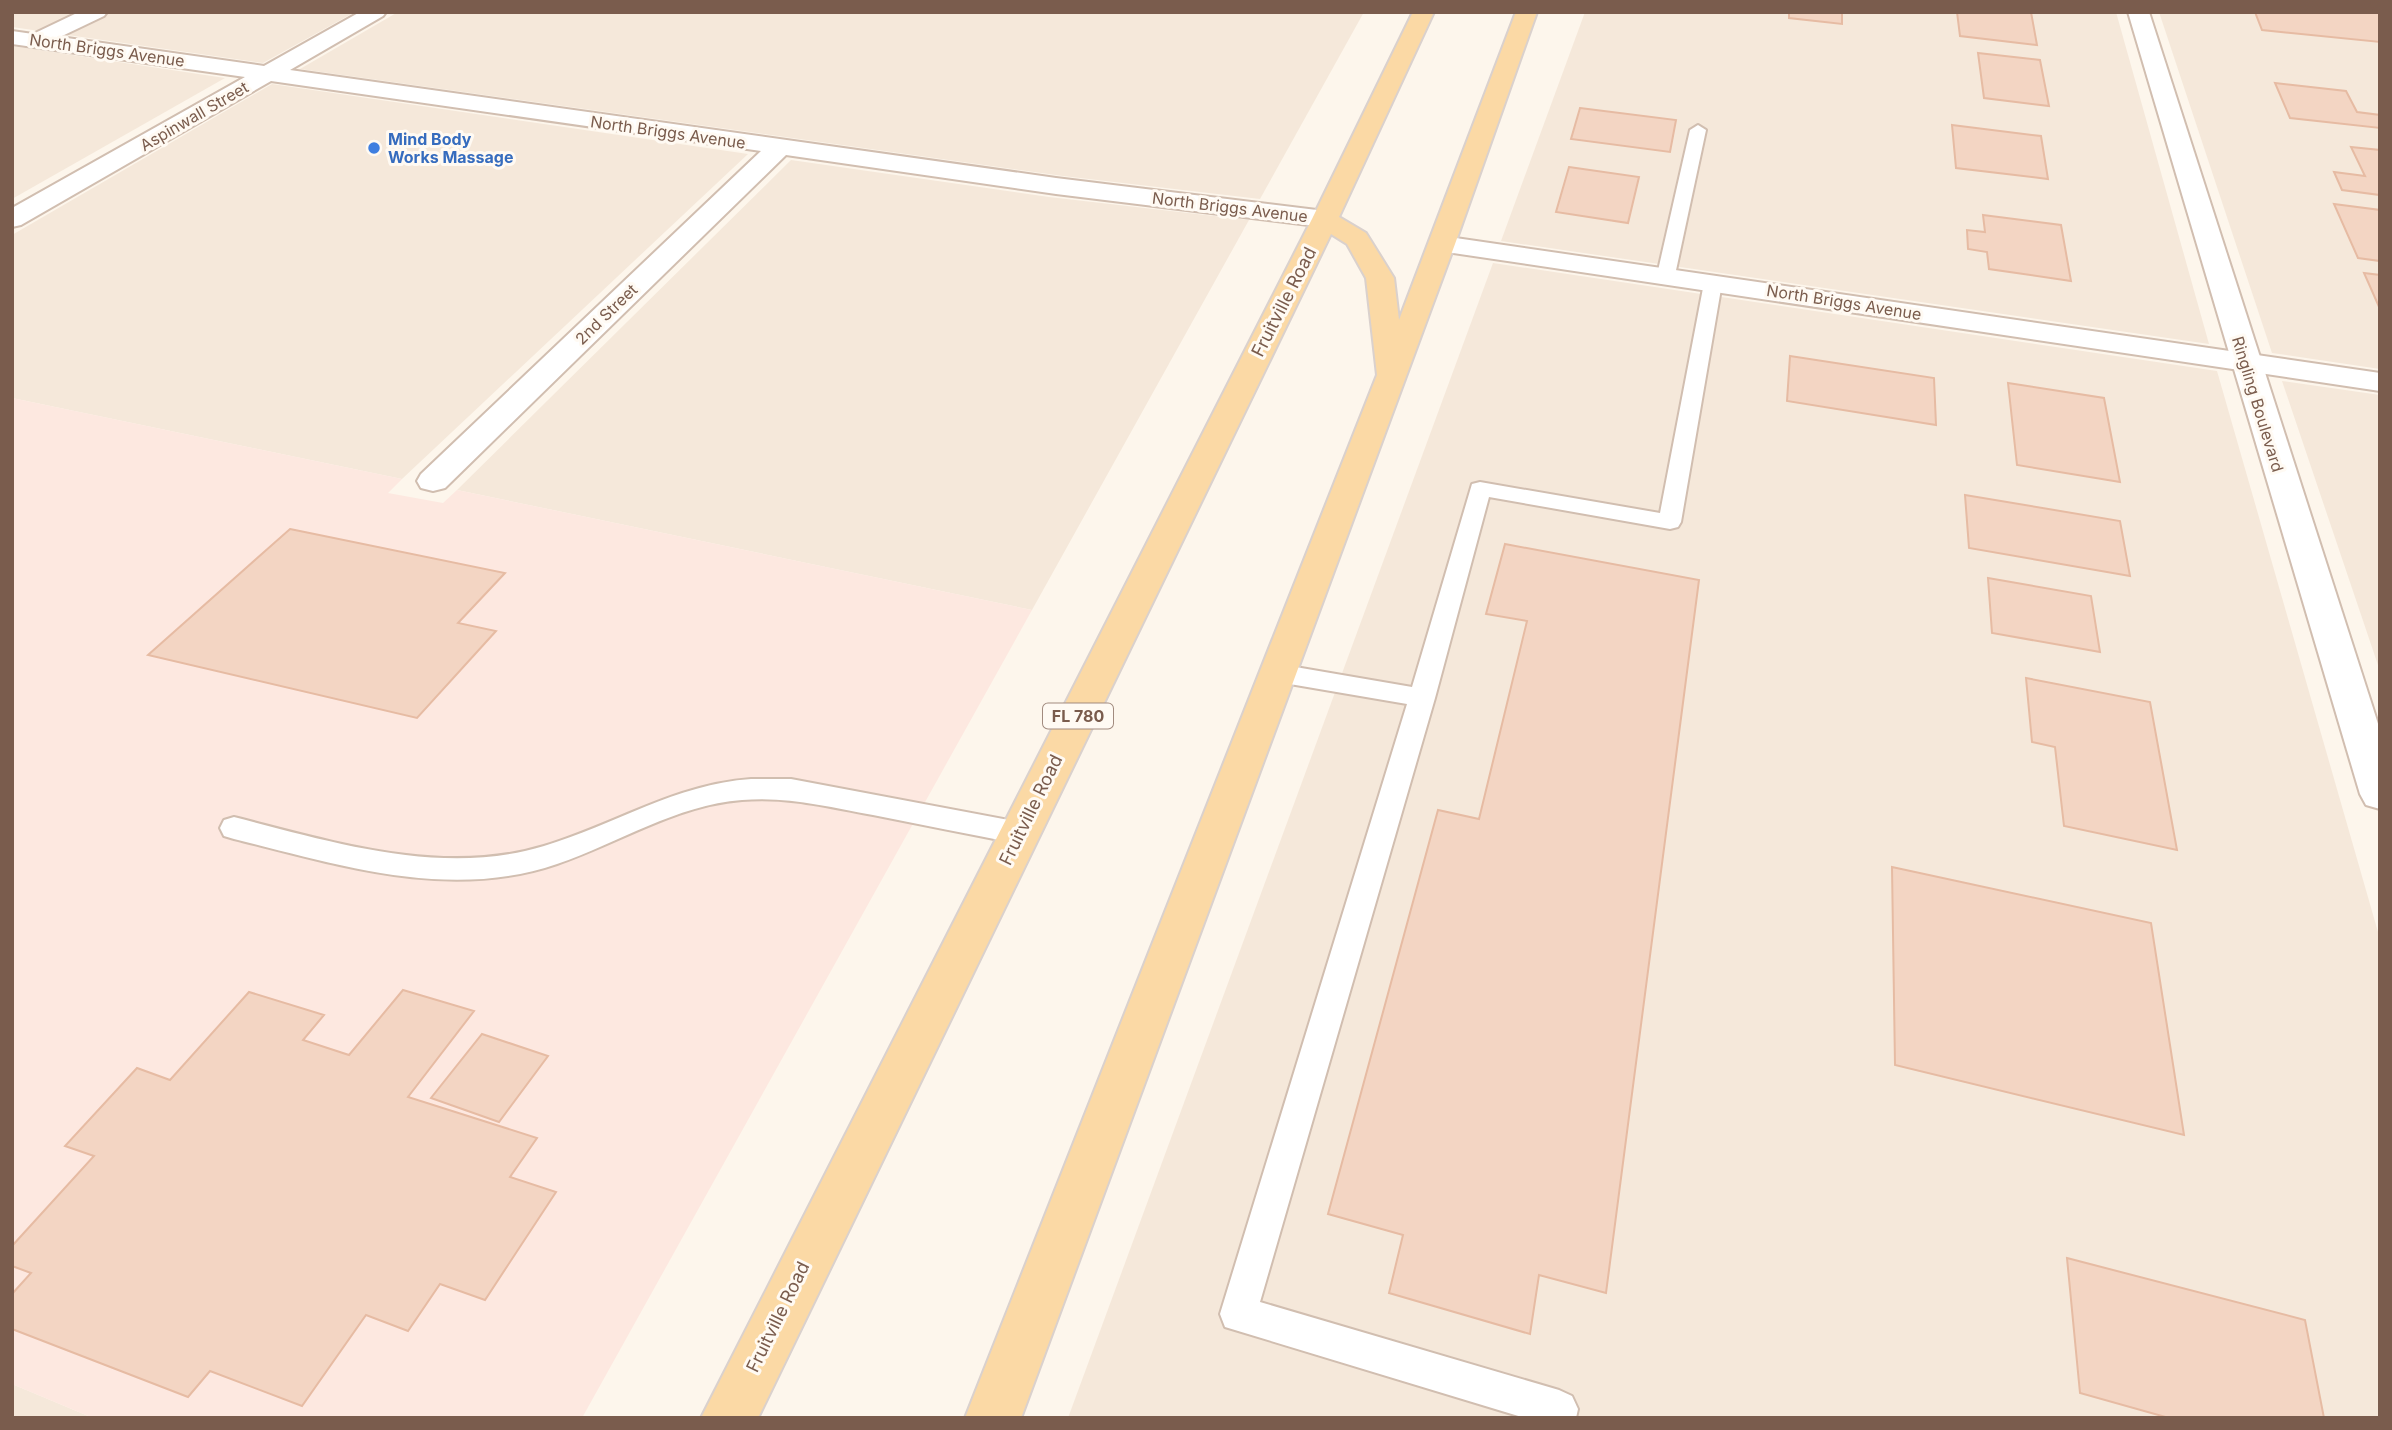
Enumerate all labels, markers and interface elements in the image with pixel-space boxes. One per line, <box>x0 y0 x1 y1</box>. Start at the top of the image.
street label: North Briggs Avenue <box>28 29 186 71</box>
street label: Aspinwall Street <box>136 77 252 155</box>
street label: North Briggs Avenue <box>589 111 747 153</box>
place label: Mind Body Works Massage <box>388 129 513 167</box>
marker: Mind Body Works Massage <box>366 140 382 156</box>
street label: North Briggs Avenue <box>1151 188 1309 226</box>
street label: Fruitville Road <box>1247 243 1320 360</box>
street label: 2nd Street <box>571 279 641 349</box>
street label: North Briggs Avenue <box>1765 280 1923 324</box>
street label: Ringling Boulevard <box>2228 334 2288 474</box>
road number: FL 780 <box>1043 704 1113 729</box>
street label: Fruitville Road <box>995 751 1066 868</box>
street label: Fruitville Road <box>742 1258 813 1375</box>

